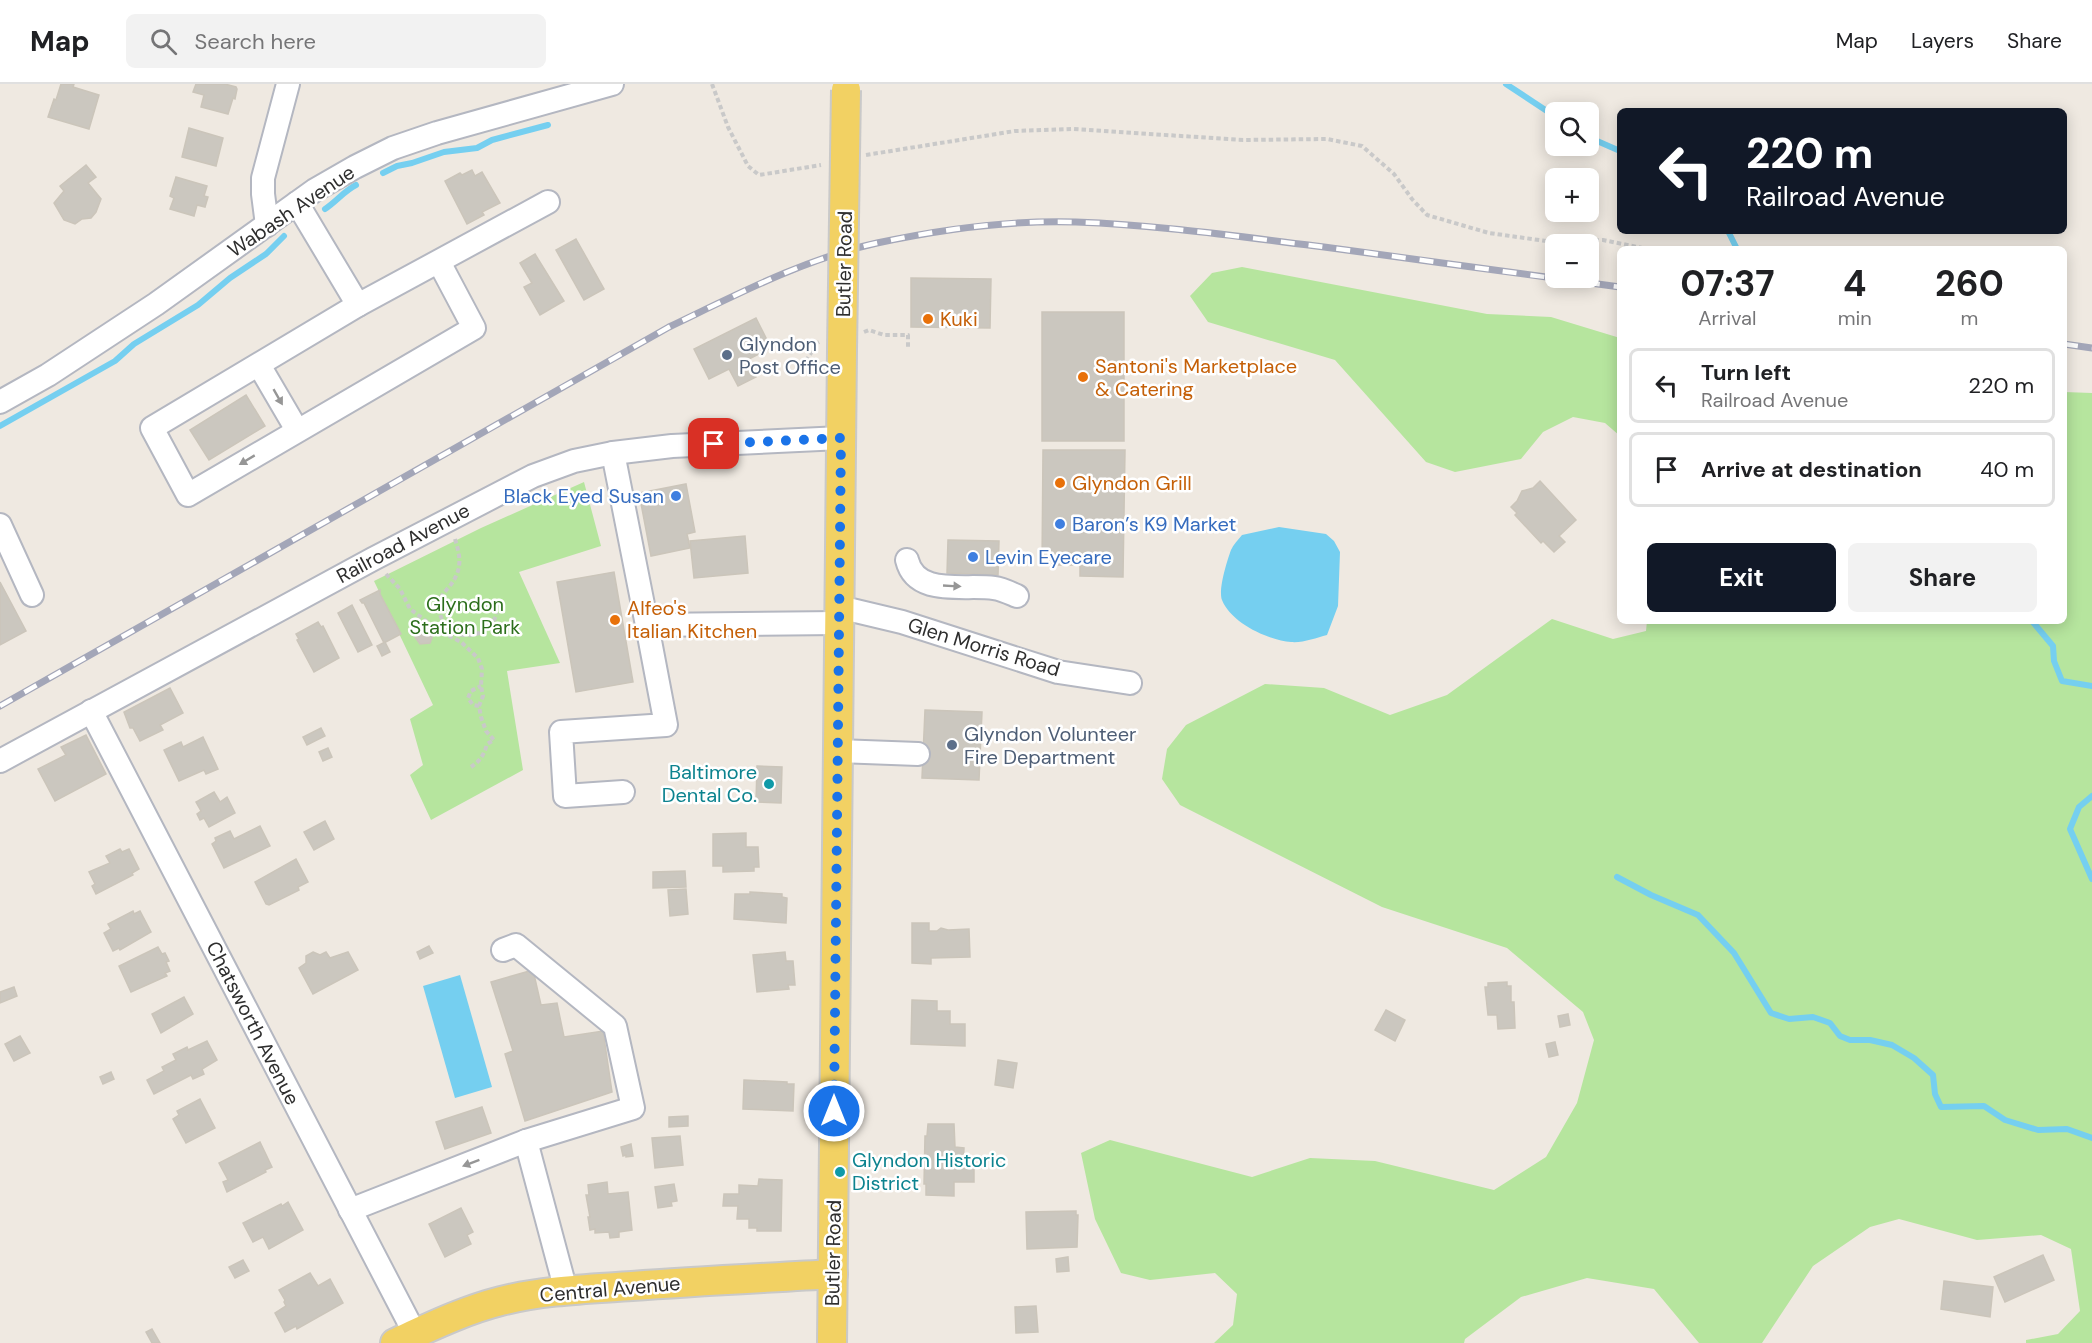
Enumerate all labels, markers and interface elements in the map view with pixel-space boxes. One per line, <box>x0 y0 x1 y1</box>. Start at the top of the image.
search box <box>126 14 546 68</box>
text: Map <box>30 23 90 60</box>
icon: search <box>147 25 180 58</box>
text: Search here <box>195 27 316 56</box>
text: Map <box>1836 27 1878 55</box>
text: Layers <box>1911 27 1974 55</box>
text: Share <box>2007 27 2062 55</box>
map controls <box>1545 102 1599 288</box>
button: search <box>1545 102 1599 156</box>
text: 220 m <box>1746 126 1873 181</box>
icon: left <box>1647 132 1725 210</box>
street label: Wabash Avenue <box>223 159 359 263</box>
button: + <box>1545 168 1599 222</box>
text: Railroad Avenue <box>1746 179 1945 214</box>
street label: Butler Road <box>830 211 858 317</box>
button: − <box>1545 234 1599 288</box>
text: 07:37 <box>1680 260 1775 307</box>
text: 4 <box>1843 260 1866 307</box>
text: 260 <box>1935 260 2004 307</box>
text: Arrival <box>1698 305 1756 331</box>
text: min <box>1838 305 1872 331</box>
text: m <box>1960 305 1978 331</box>
place label: Kuki <box>940 306 978 332</box>
marker: Kuki <box>921 312 935 326</box>
place label: Glyndon Post Office <box>739 331 841 380</box>
marker: Glyndon Post Office <box>720 348 734 362</box>
place label: Santoni's Marketplace & Catering <box>1095 353 1297 402</box>
text: Turn left <box>1701 358 1791 387</box>
icon: left <box>1650 369 1683 402</box>
marker: Santoni's Marketplace & Catering <box>1076 370 1090 384</box>
text: 220 m <box>1968 371 2034 400</box>
text: Railroad Avenue <box>1701 387 1848 413</box>
one-way arrow <box>273 389 283 406</box>
pin <box>688 418 739 469</box>
icon: arrive <box>697 427 730 460</box>
icon: arrive <box>1650 453 1683 486</box>
one-way arrow <box>239 454 255 465</box>
text: Arrive at destination <box>1701 455 1922 484</box>
text: 40 m <box>1980 455 2034 484</box>
place label: Glyndon Grill <box>1072 470 1192 496</box>
marker: Glyndon Grill <box>1053 476 1067 490</box>
place label: Black Eyed Susan <box>504 483 664 509</box>
marker: Black Eyed Susan <box>669 489 683 503</box>
street label: Railroad Avenue <box>332 497 474 589</box>
place label: Baron’s K9 Market <box>1072 511 1236 537</box>
marker: Baron’s K9 Market <box>1053 517 1067 531</box>
button: Exit <box>1647 543 1836 612</box>
button: Share <box>1848 543 2037 612</box>
place label: Levin Eyecare <box>985 544 1112 570</box>
marker: Levin Eyecare <box>966 550 980 564</box>
one-way arrow <box>942 582 961 591</box>
park label: Glyndon Station Park <box>410 591 520 640</box>
place label: Alfeo's Italian Kitchen <box>627 595 757 644</box>
street label: Glen Morris Road <box>905 611 1063 683</box>
marker: Alfeo's Italian Kitchen <box>608 613 622 627</box>
place label: Glyndon Volunteer Fire Department <box>964 721 1136 770</box>
marker: Glyndon Volunteer Fire Department <box>945 738 959 752</box>
place label: Baltimore Dental Co. <box>662 759 757 808</box>
marker: Baltimore Dental Co. <box>762 777 776 791</box>
street label: Chatsworth Avenue <box>200 937 306 1109</box>
position arrow <box>802 1079 866 1143</box>
place label: Glyndon Historic District <box>852 1147 1007 1196</box>
one-way arrow <box>462 1158 480 1168</box>
marker: Glyndon Historic District <box>833 1165 847 1179</box>
street label: Butler Road <box>819 1200 847 1306</box>
street label: Central Avenue <box>539 1270 681 1308</box>

